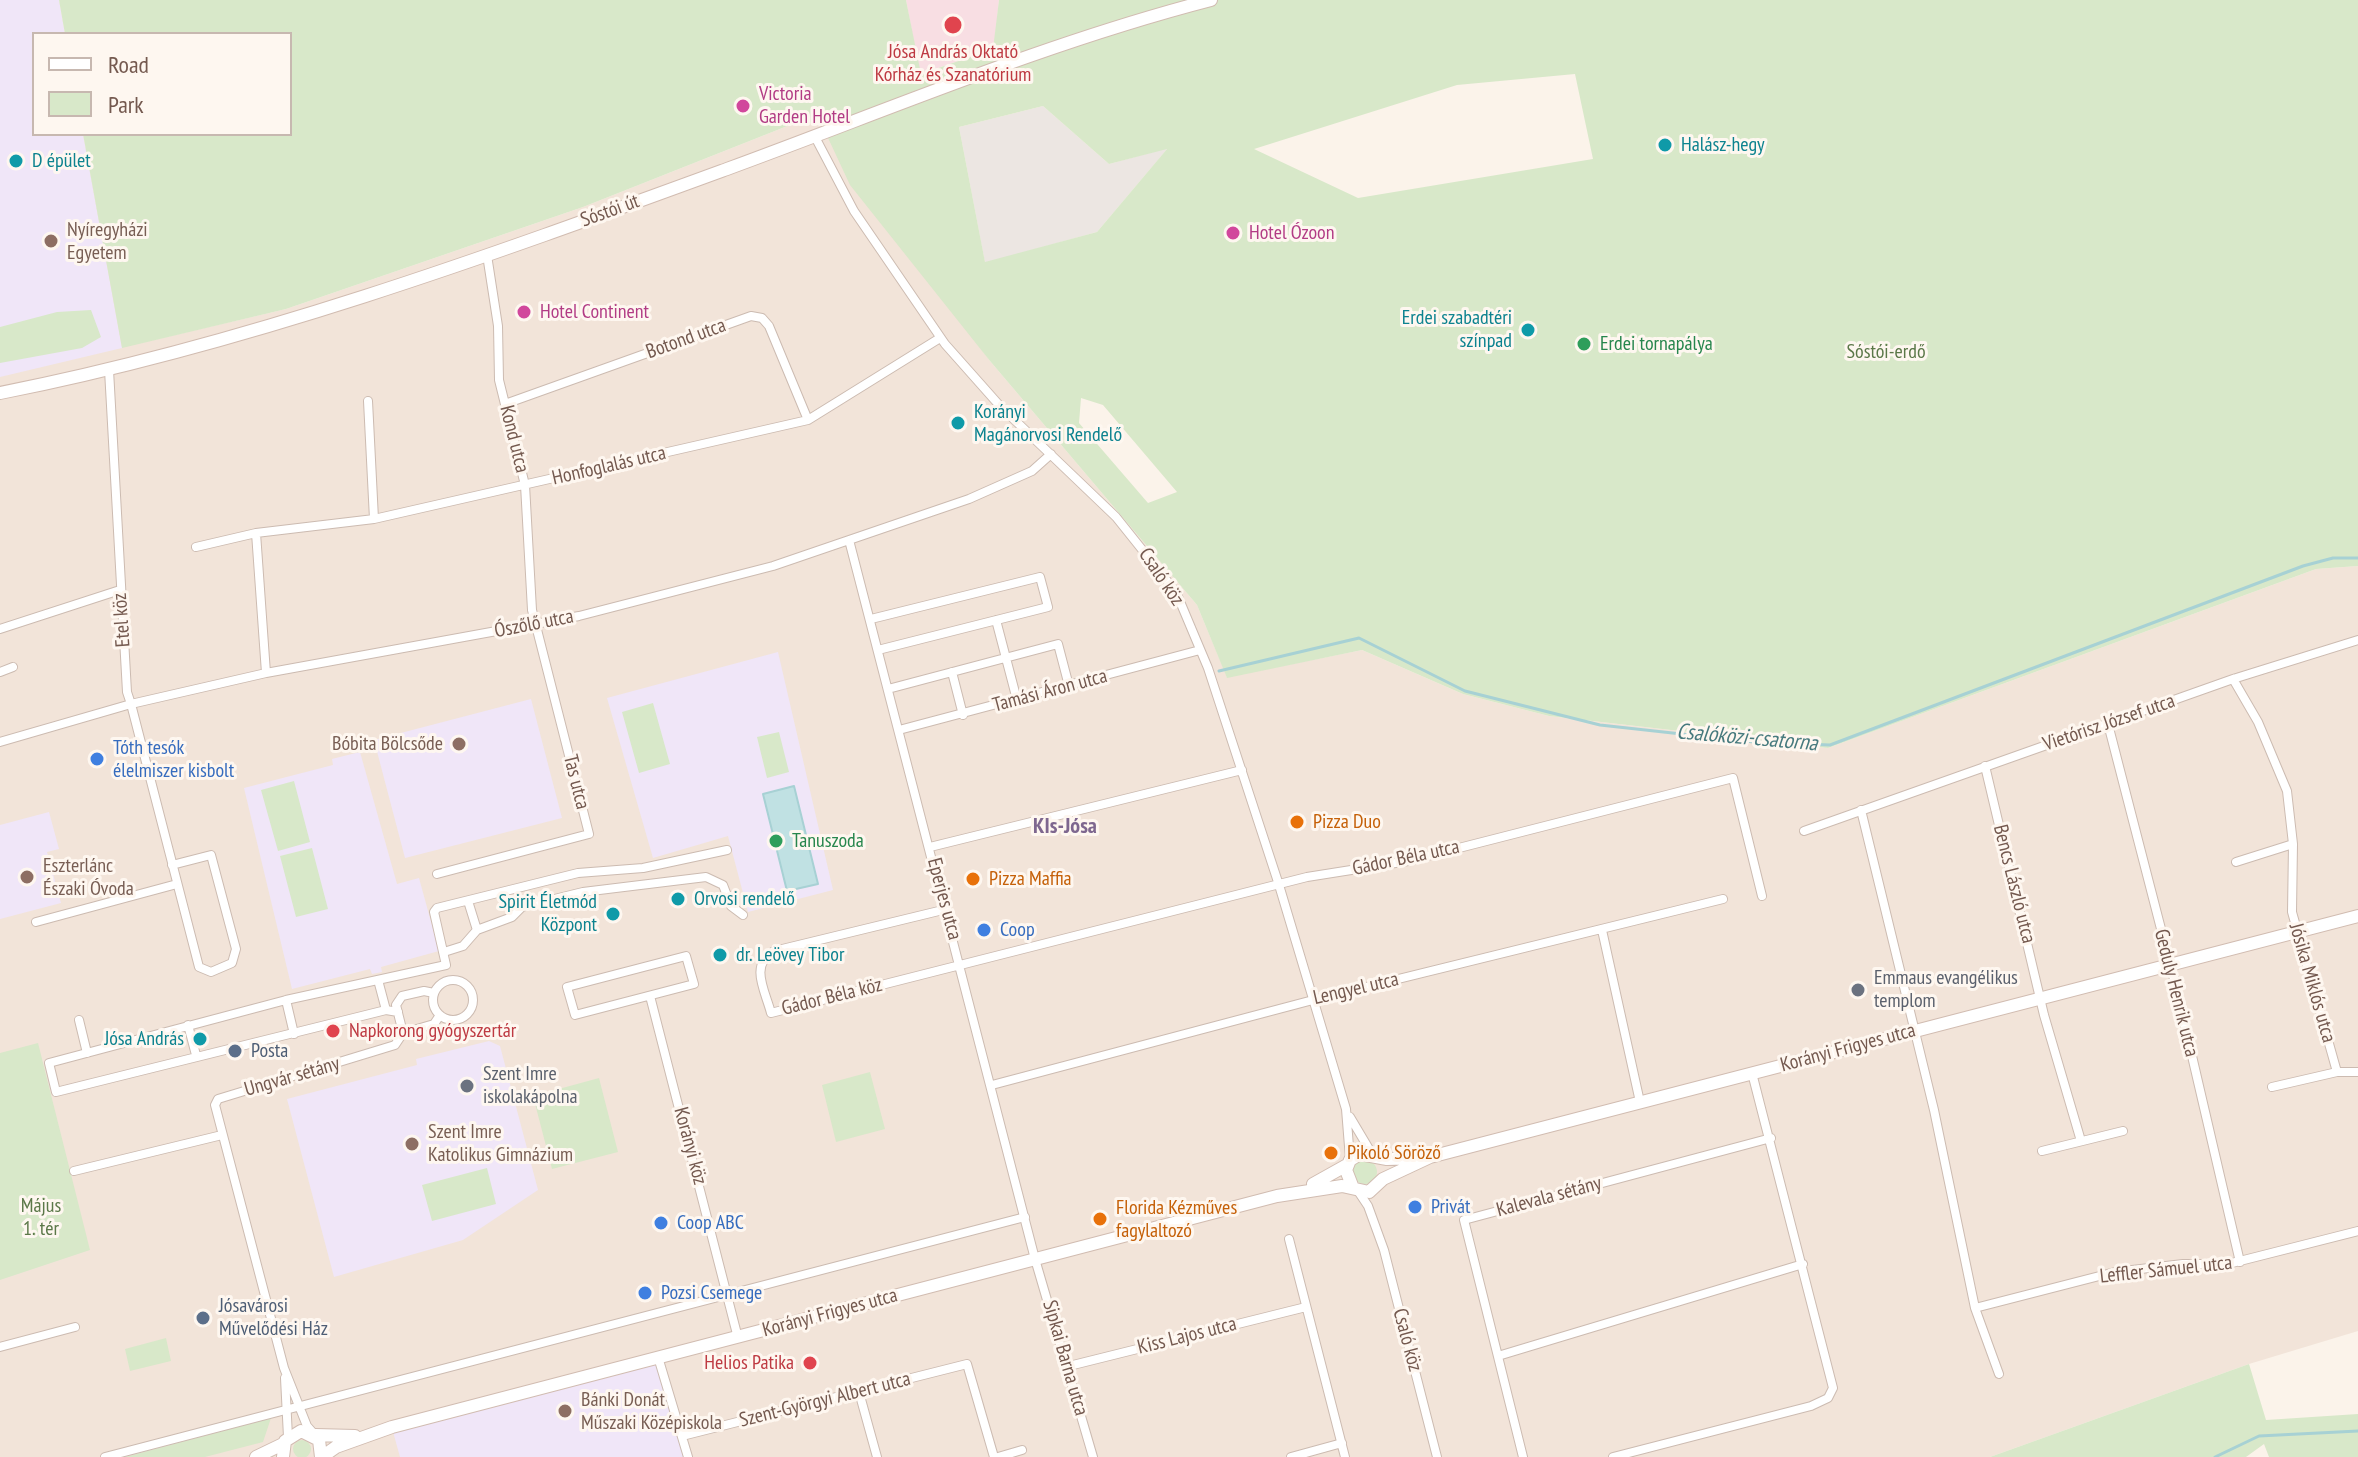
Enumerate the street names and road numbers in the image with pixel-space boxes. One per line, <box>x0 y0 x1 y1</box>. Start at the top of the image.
street label: Sóstói út <box>577 189 643 233</box>
street label: Botond utca <box>643 314 729 364</box>
street label: Kond utca <box>494 403 534 475</box>
street label: Honfoglalás utca <box>550 441 668 491</box>
street label: Csaló köz <box>1133 544 1189 610</box>
street label: Etel köz <box>108 592 136 648</box>
street label: Ószőlő utca <box>492 605 576 643</box>
street label: Tamási Áron utca <box>990 664 1110 718</box>
street label: Vietórisz József utca <box>2040 689 2178 757</box>
street label: Tas utca <box>558 752 594 812</box>
street label: Bencs László utca <box>1988 822 2040 946</box>
street label: Gádor Béla utca <box>1350 835 1462 881</box>
street label: Eperjes utca <box>922 855 966 943</box>
street label: Jósika Miklós utca <box>2284 921 2340 1045</box>
street label: Geduly Henrik utca <box>2149 927 2203 1059</box>
street label: Lengyel utca <box>1311 968 1401 1010</box>
street label: Gádor Béla köz <box>779 973 885 1021</box>
street label: Korányi Frigyes utca <box>1778 1018 1918 1078</box>
street label: Ungvár sétány <box>242 1052 342 1102</box>
street label: Korányi köz <box>668 1105 712 1187</box>
street label: Kalevala sétány <box>1494 1171 1604 1223</box>
street label: Leffler Sámuel utca <box>2099 1251 2233 1289</box>
street label: Korányi Frigyes utca <box>760 1283 900 1343</box>
street label: Sipkai Barna utca <box>1037 1297 1093 1419</box>
street label: Csaló köz <box>1387 1306 1427 1374</box>
street label: Kiss Lajos utca <box>1135 1312 1239 1360</box>
street label: Szent-Györgyi Albert utca <box>737 1367 913 1433</box>

